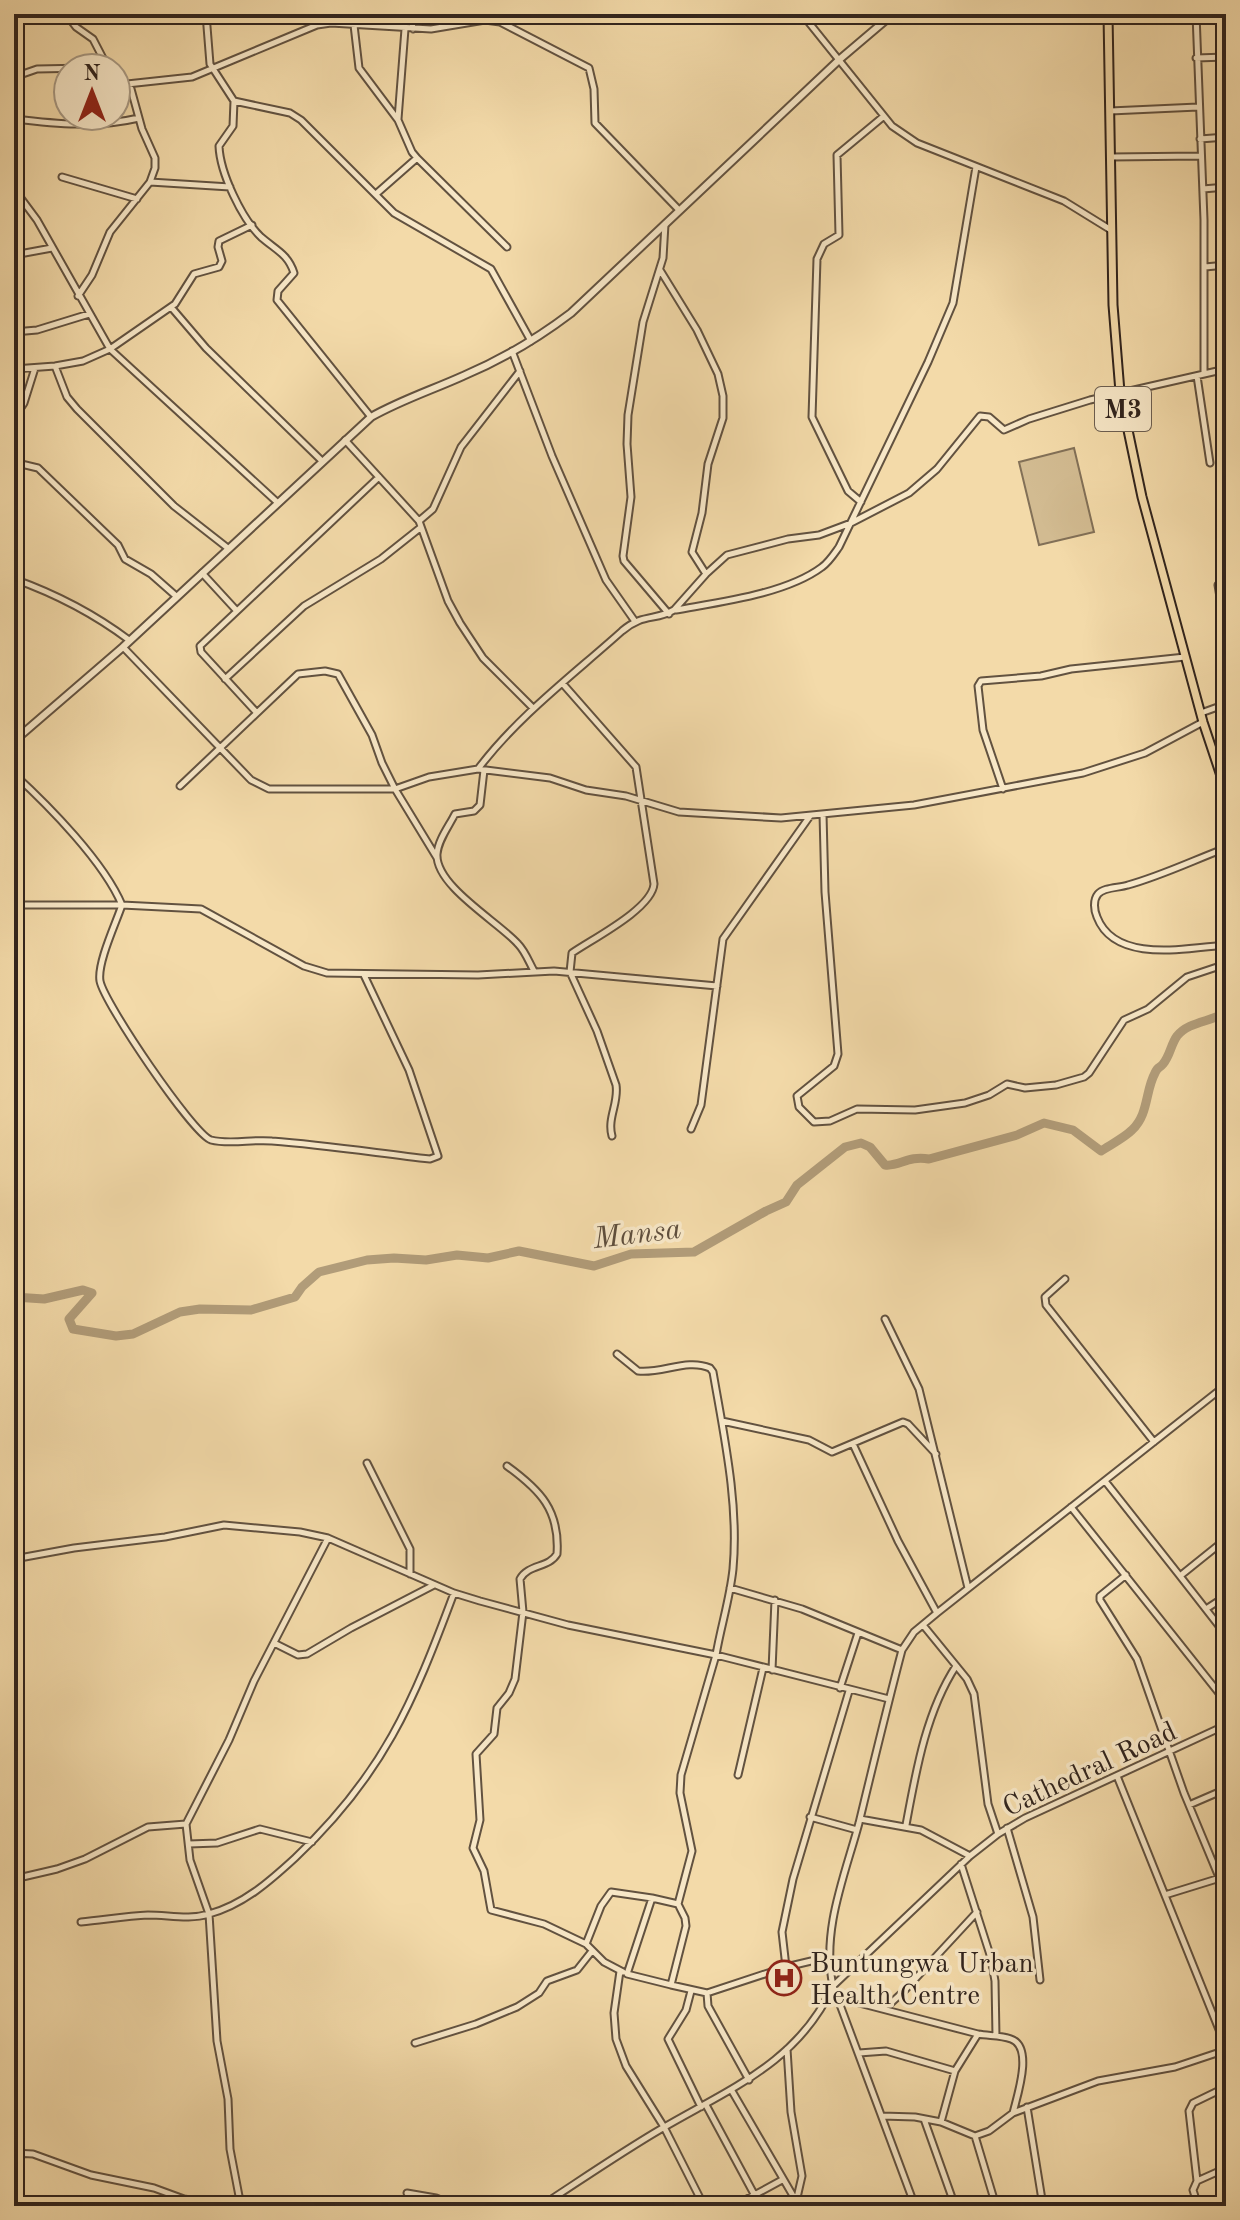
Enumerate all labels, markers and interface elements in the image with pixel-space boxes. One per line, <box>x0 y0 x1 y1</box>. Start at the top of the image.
north arrow <box>52 52 132 132</box>
text: N <box>84 63 101 85</box>
road number: M3 <box>1095 387 1151 431</box>
water label: Mansa <box>590 1215 683 1255</box>
street label: Cathedral Road <box>999 1718 1181 1823</box>
place label: Buntungwa Urban Health Centre <box>810 1951 1034 2011</box>
hospital icon: Buntungwa Urban Health Centre <box>765 1959 803 1997</box>

